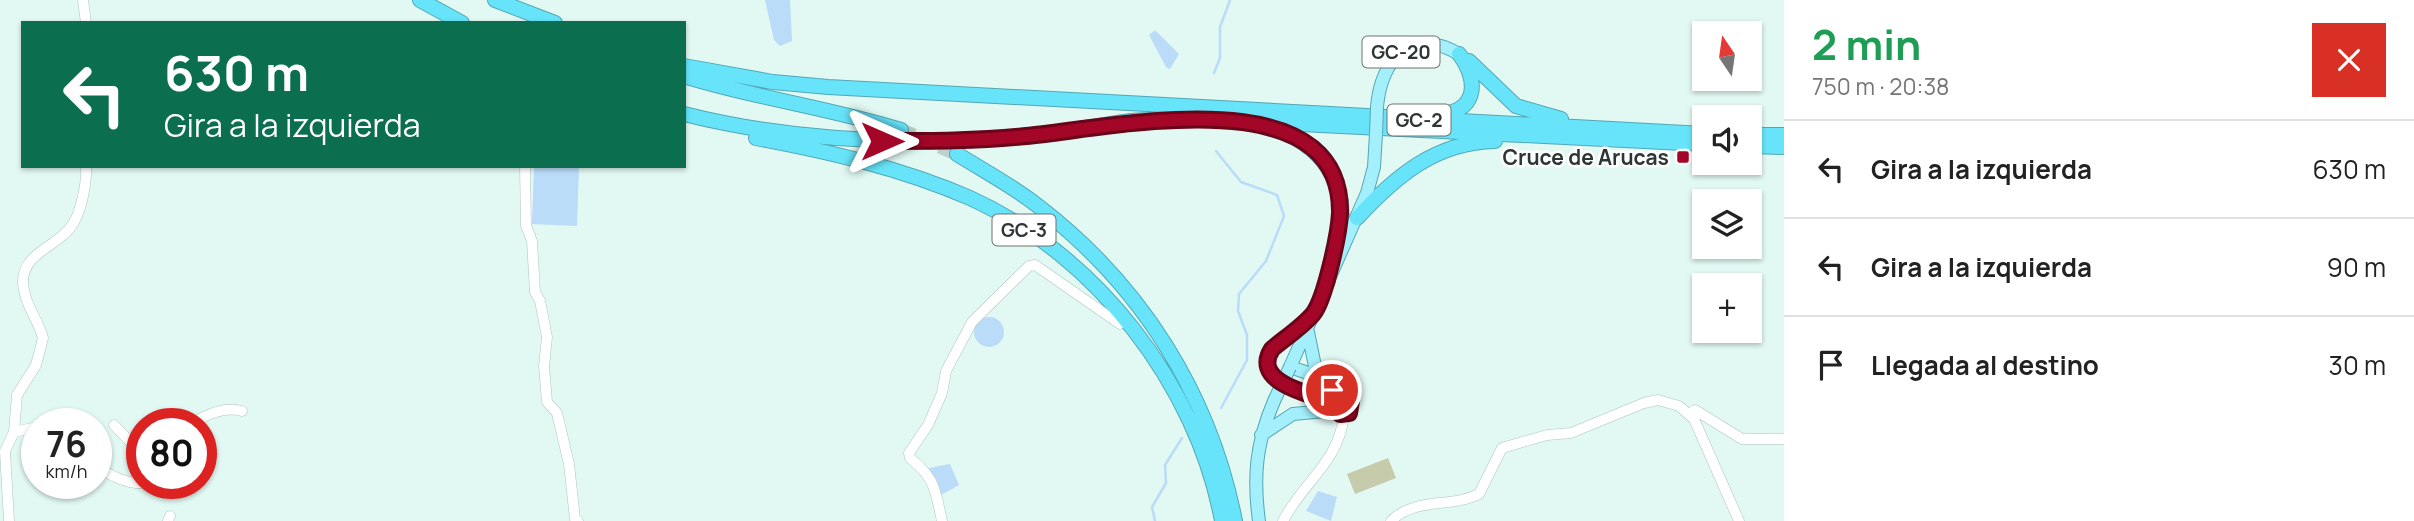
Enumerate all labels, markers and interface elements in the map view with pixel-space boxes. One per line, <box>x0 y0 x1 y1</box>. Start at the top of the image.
text: 2 min <box>1812 15 1921 73</box>
north arrow <box>1692 21 1762 91</box>
map controls <box>1692 21 1762 343</box>
button: close <box>2312 23 2386 97</box>
road number: GC-20 <box>1362 36 1440 68</box>
text: 630 m <box>164 39 309 106</box>
icon: left <box>49 49 140 140</box>
text: 750 m · 20:38 <box>1812 70 1949 102</box>
text: Gira a la izquierda <box>164 103 420 147</box>
position arrow <box>845 104 919 178</box>
road number: GC-2 <box>1388 104 1450 136</box>
button: sound <box>1692 105 1762 175</box>
place label: Cruce de Arucas <box>1503 143 1669 171</box>
marker: Cruce de Arucas <box>1675 149 1691 165</box>
icon: left <box>1812 150 1850 188</box>
text: Gira a la izquierda <box>1871 151 2092 187</box>
text: 630 m <box>2312 151 2386 187</box>
button: layers <box>1692 189 1762 259</box>
road number: GC-3 <box>992 214 1056 246</box>
icon: left <box>1812 248 1850 286</box>
text: Gira a la izquierda <box>1871 249 2092 285</box>
text: 90 m <box>2327 249 2386 285</box>
button: + <box>1692 273 1762 343</box>
icon: arrive <box>1812 346 1850 384</box>
text: Llegada al destino <box>1871 347 2099 383</box>
text: 30 m <box>2329 347 2386 383</box>
pin <box>1302 360 1362 420</box>
icon: arrive <box>1313 371 1351 409</box>
speed limit sign: 80 <box>126 408 217 499</box>
text: 76 <box>46 420 87 468</box>
text: km/h <box>46 459 87 483</box>

